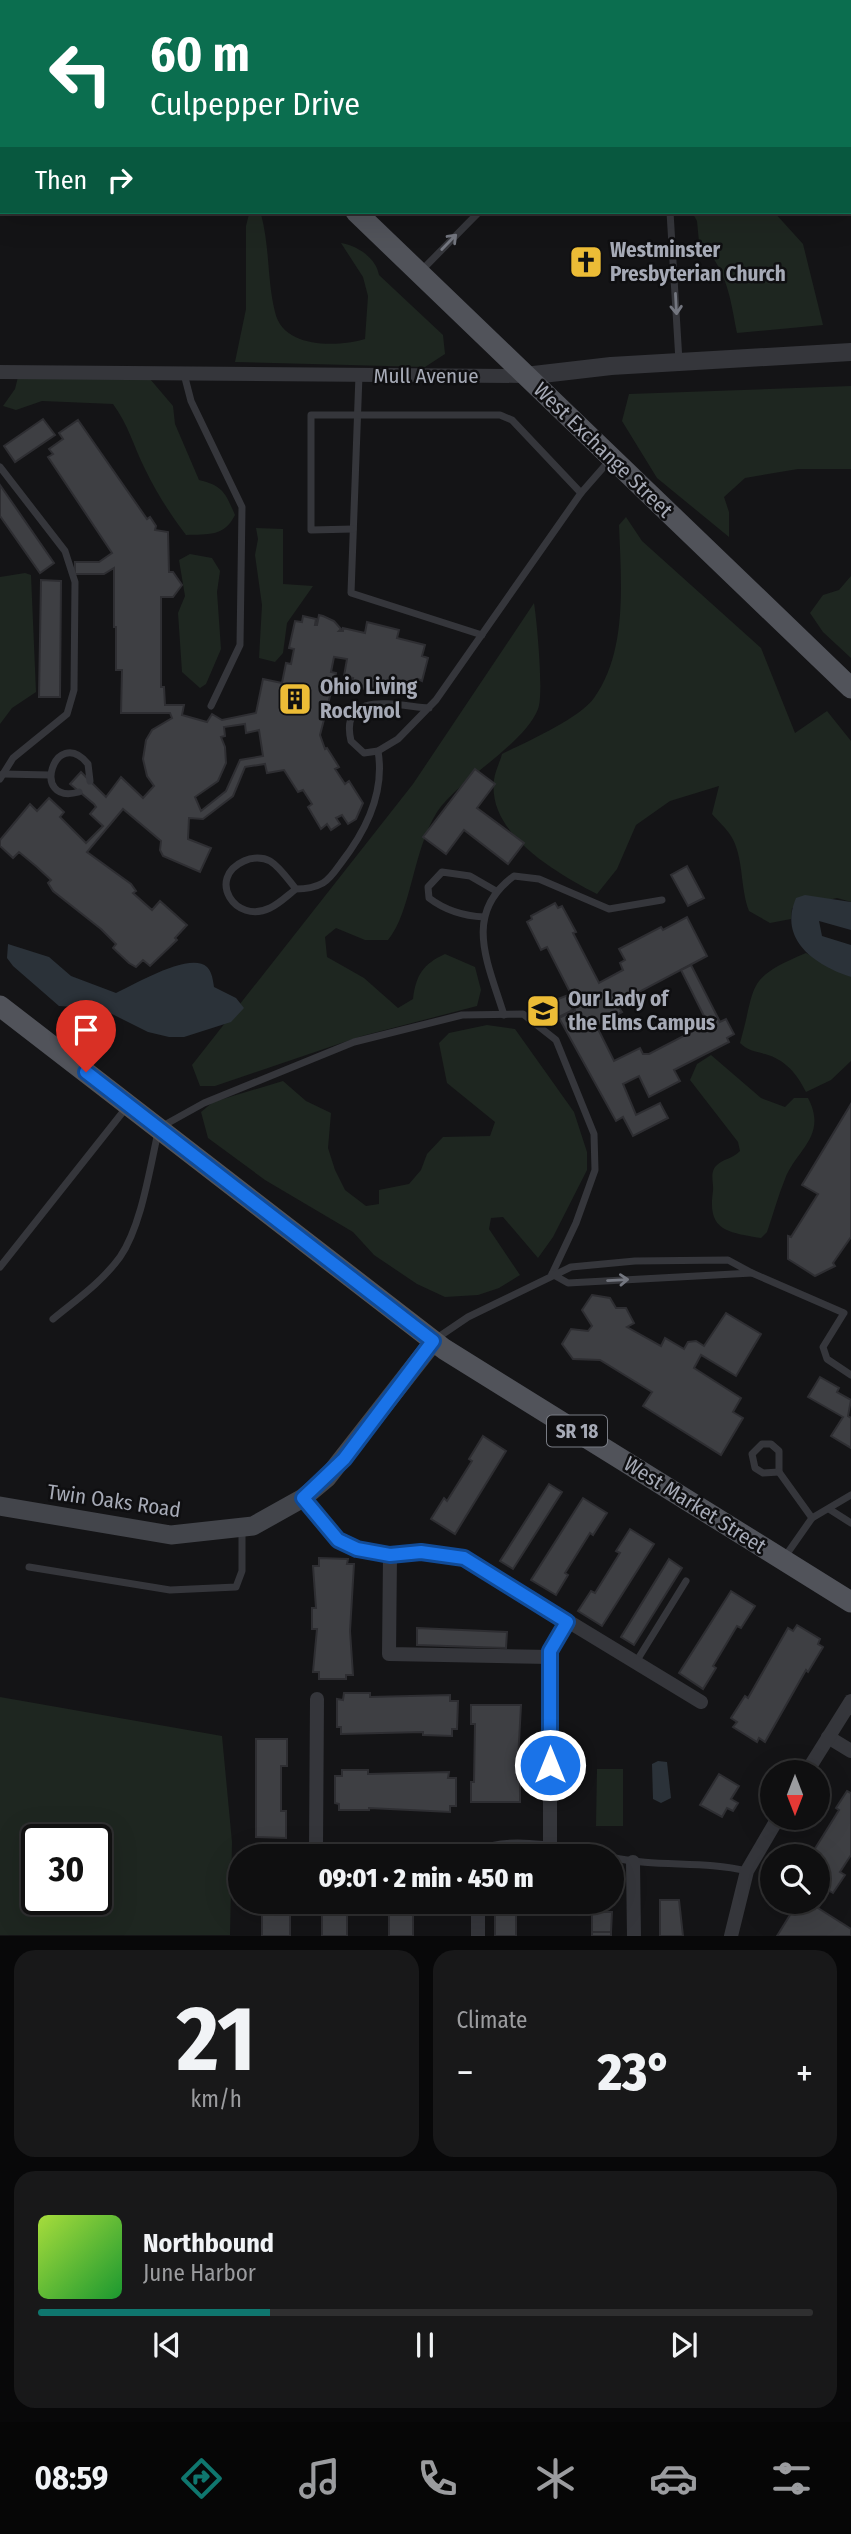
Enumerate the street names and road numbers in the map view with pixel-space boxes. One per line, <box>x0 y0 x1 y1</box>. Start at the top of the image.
street label: Mull Avenue <box>373 363 479 389</box>
street label: West Exchange Street <box>528 377 678 523</box>
road number: SR 18 <box>547 1415 607 1446</box>
street label: West Market Street <box>619 1451 771 1559</box>
street label: Twin Oaks Road <box>46 1479 182 1523</box>

